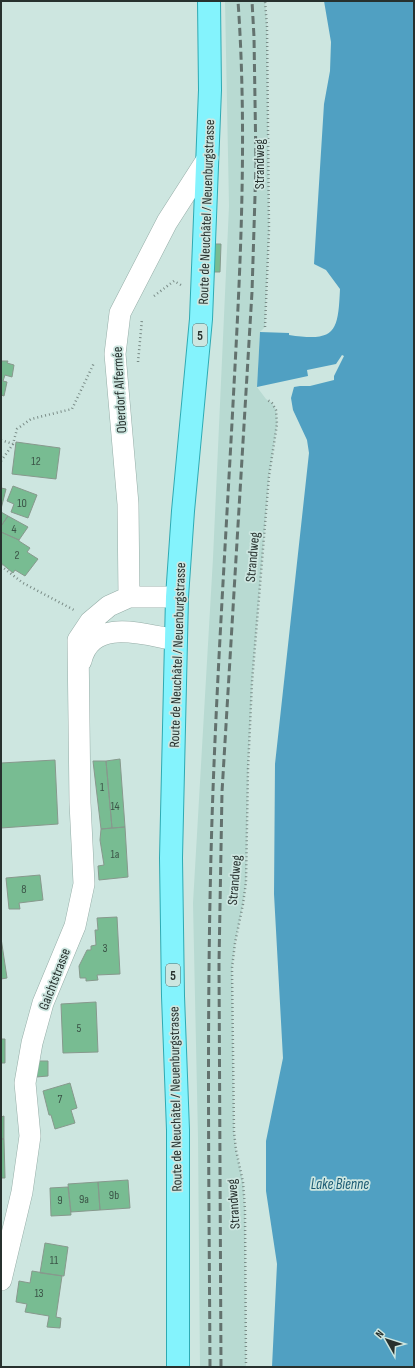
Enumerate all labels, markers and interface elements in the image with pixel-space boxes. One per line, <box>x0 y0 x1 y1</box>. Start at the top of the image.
street label: Route de Neuchâtel / Neuenburgstrasse <box>195 119 218 305</box>
street label: Strandweg <box>251 138 268 189</box>
road number: 5 <box>193 324 207 346</box>
street label: Oberdorf Alfermée <box>109 346 130 434</box>
house number: 12 <box>31 454 41 469</box>
house number: 10 <box>17 496 27 511</box>
house number: 4 <box>11 522 17 537</box>
street label: Strandweg <box>242 531 263 583</box>
house number: 2 <box>15 548 20 563</box>
street label: Route de Neuchâtel / Neuenburgstrasse <box>166 562 189 748</box>
house number: 1 <box>100 780 105 795</box>
house number: 14 <box>110 799 120 814</box>
house number: 1a <box>111 847 120 862</box>
street label: Strandweg <box>224 854 245 906</box>
house number: 8 <box>21 882 27 897</box>
house number: 3 <box>102 941 108 956</box>
street label: Gaichtstrasse <box>35 946 74 1012</box>
road number: 5 <box>166 964 180 986</box>
street label: Route de Neuchâtel / Neuenburgstrasse <box>165 1006 186 1192</box>
house number: 5 <box>77 1021 82 1036</box>
house number: 7 <box>58 1092 63 1107</box>
water label: Lake Bienne <box>311 1175 369 1194</box>
street label: Strandweg <box>223 1178 244 1230</box>
house number: 9b <box>109 1188 119 1203</box>
house number: 9a <box>79 1192 89 1207</box>
house number: 9 <box>57 1193 63 1208</box>
house number: 11 <box>50 1253 59 1268</box>
house number: 13 <box>34 1286 44 1301</box>
north arrow <box>367 1320 407 1360</box>
text: N <box>373 1328 387 1340</box>

